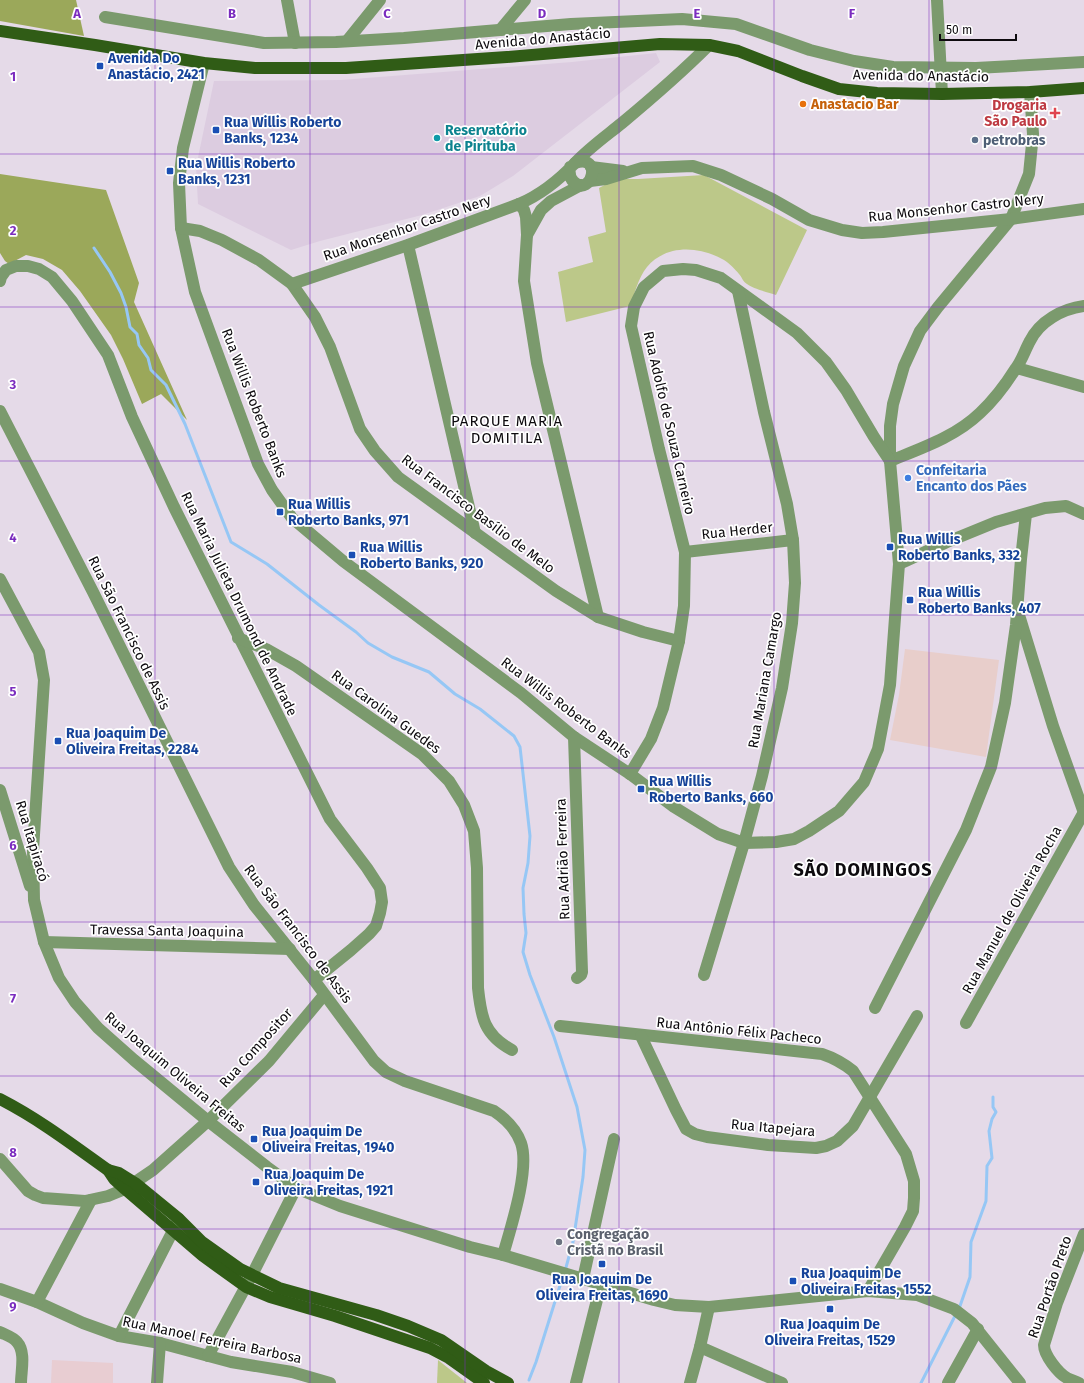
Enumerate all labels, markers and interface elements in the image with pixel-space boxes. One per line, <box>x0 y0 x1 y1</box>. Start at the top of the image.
text: A <box>72 6 81 21</box>
text: B <box>228 6 236 21</box>
text: C <box>383 6 391 21</box>
text: D <box>538 6 547 21</box>
text: E <box>694 6 701 21</box>
text: F <box>849 6 856 21</box>
scale bar <box>940 16 1016 42</box>
text: 50 m <box>946 23 972 37</box>
street label: Avenida do Anastácio <box>474 25 612 53</box>
place label: Avenida Do Anastácio, 2421 <box>107 50 205 83</box>
marker: Avenida Do Anastácio, 2421 <box>95 61 105 71</box>
street label: Avenida do Anastácio <box>853 66 989 86</box>
text: 1 <box>10 69 16 84</box>
place label: Anastacio Bar <box>810 96 899 113</box>
place label: Drogaria São Paulo <box>984 97 1047 130</box>
marker: Anastacio Bar <box>798 99 808 109</box>
marker: Drogaria São Paulo <box>1050 108 1060 118</box>
place label: Rua Willis Roberto Banks, 1234 <box>224 114 341 147</box>
place label: Reservatório de Pirituba <box>445 122 527 155</box>
marker: Rua Willis Roberto Banks, 1234 <box>211 125 221 135</box>
place label: petrobras <box>983 132 1046 149</box>
marker: Reservatório de Pirituba <box>432 133 442 143</box>
marker: petrobras <box>970 135 980 145</box>
place label: Rua Willis Roberto Banks, 1231 <box>178 155 295 188</box>
marker: Rua Willis Roberto Banks, 1231 <box>165 166 175 176</box>
street label: Rua Monsenhor Castro Nery <box>867 190 1045 226</box>
street label: Rua Monsenhor Castro Nery <box>321 191 493 265</box>
text: 2 <box>10 223 17 238</box>
street label: Rua Willis Roberto Banks <box>218 326 290 480</box>
street label: Rua Adolfo de Souza Carneiro <box>640 330 698 516</box>
text: 3 <box>9 377 17 392</box>
district label: PARQUE MARIA DOMITILA <box>451 412 563 447</box>
street label: Rua Francisco Basílio de Melo <box>398 451 558 577</box>
place label: Confeitaria Encanto dos Pães <box>916 462 1027 495</box>
marker: Confeitaria Encanto dos Pães <box>903 473 913 483</box>
street label: Rua Maria Julieta Drumond de Andrade <box>177 489 301 719</box>
place label: Rua Willis Roberto Banks, 971 <box>288 496 409 529</box>
marker: Rua Willis Roberto Banks, 971 <box>275 507 285 517</box>
street label: Rua Herder <box>701 519 774 543</box>
text: 4 <box>9 530 17 545</box>
place label: Rua Willis Roberto Banks, 332 <box>898 531 1020 564</box>
place label: Rua Willis Roberto Banks, 920 <box>360 539 483 572</box>
marker: Rua Willis Roberto Banks, 332 <box>885 542 895 552</box>
marker: Rua Willis Roberto Banks, 920 <box>347 550 357 560</box>
street label: Rua São Francisco de Assis <box>84 553 174 713</box>
place label: Rua Willis Roberto Banks, 407 <box>918 584 1041 617</box>
marker: Rua Willis Roberto Banks, 407 <box>905 595 915 605</box>
street label: Rua Mariana Camargo <box>745 610 785 750</box>
street label: Rua Willis Roberto Banks <box>498 654 635 763</box>
street label: Rua Carolina Guedes <box>328 667 444 758</box>
text: 5 <box>10 684 17 699</box>
place label: Rua Joaquim De Oliveira Freitas, 2284 <box>66 725 199 758</box>
marker: Rua Joaquim De Oliveira Freitas, 2284 <box>53 736 63 746</box>
place label: Rua Willis Roberto Banks, 660 <box>649 773 773 806</box>
marker: Rua Willis Roberto Banks, 660 <box>636 784 646 794</box>
street label: Rua Itapiracó <box>12 798 52 884</box>
street label: Rua Adrião Ferreira <box>552 798 574 920</box>
street label: Rua Manuel de Oliveira Rocha <box>959 823 1065 997</box>
text: 6 <box>9 838 17 853</box>
district label: SÃO DOMINGOS <box>793 859 933 881</box>
street label: Rua São Francisco de Assis <box>240 861 356 1007</box>
street label: Travessa Santa Joaquina <box>90 921 244 941</box>
text: 7 <box>10 991 16 1006</box>
street label: Rua Compositor <box>216 1004 297 1091</box>
street label: Rua Joaquim Oliveira Freitas <box>101 1008 249 1136</box>
street label: Rua Antônio Félix Pacheco <box>656 1014 822 1048</box>
street label: Rua Itapejara <box>730 1116 816 1140</box>
place label: Rua Joaquim De Oliveira Freitas, 1940 <box>262 1123 394 1156</box>
marker: Rua Joaquim De Oliveira Freitas, 1940 <box>249 1134 259 1144</box>
text: 8 <box>9 1145 17 1160</box>
place label: Rua Joaquim De Oliveira Freitas, 1921 <box>264 1166 394 1199</box>
marker: Rua Joaquim De Oliveira Freitas, 1921 <box>251 1177 261 1187</box>
place label: Congregação Cristã no Brasil <box>567 1226 664 1259</box>
street label: Rua Portão Preto <box>1025 1234 1075 1340</box>
marker: Congregação Cristã no Brasil <box>554 1237 564 1247</box>
marker: Rua Joaquim De Oliveira Freitas, 1690 <box>597 1259 607 1269</box>
place label: Rua Joaquim De Oliveira Freitas, 1552 <box>801 1265 932 1298</box>
place label: Rua Joaquim De Oliveira Freitas, 1690 <box>536 1271 668 1304</box>
marker: Rua Joaquim De Oliveira Freitas, 1552 <box>788 1276 798 1286</box>
text: 9 <box>9 1299 17 1314</box>
marker: Rua Joaquim De Oliveira Freitas, 1529 <box>825 1304 835 1314</box>
street label: Rua Manoel Ferreira Barbosa <box>121 1313 303 1367</box>
place label: Rua Joaquim De Oliveira Freitas, 1529 <box>765 1316 896 1349</box>

